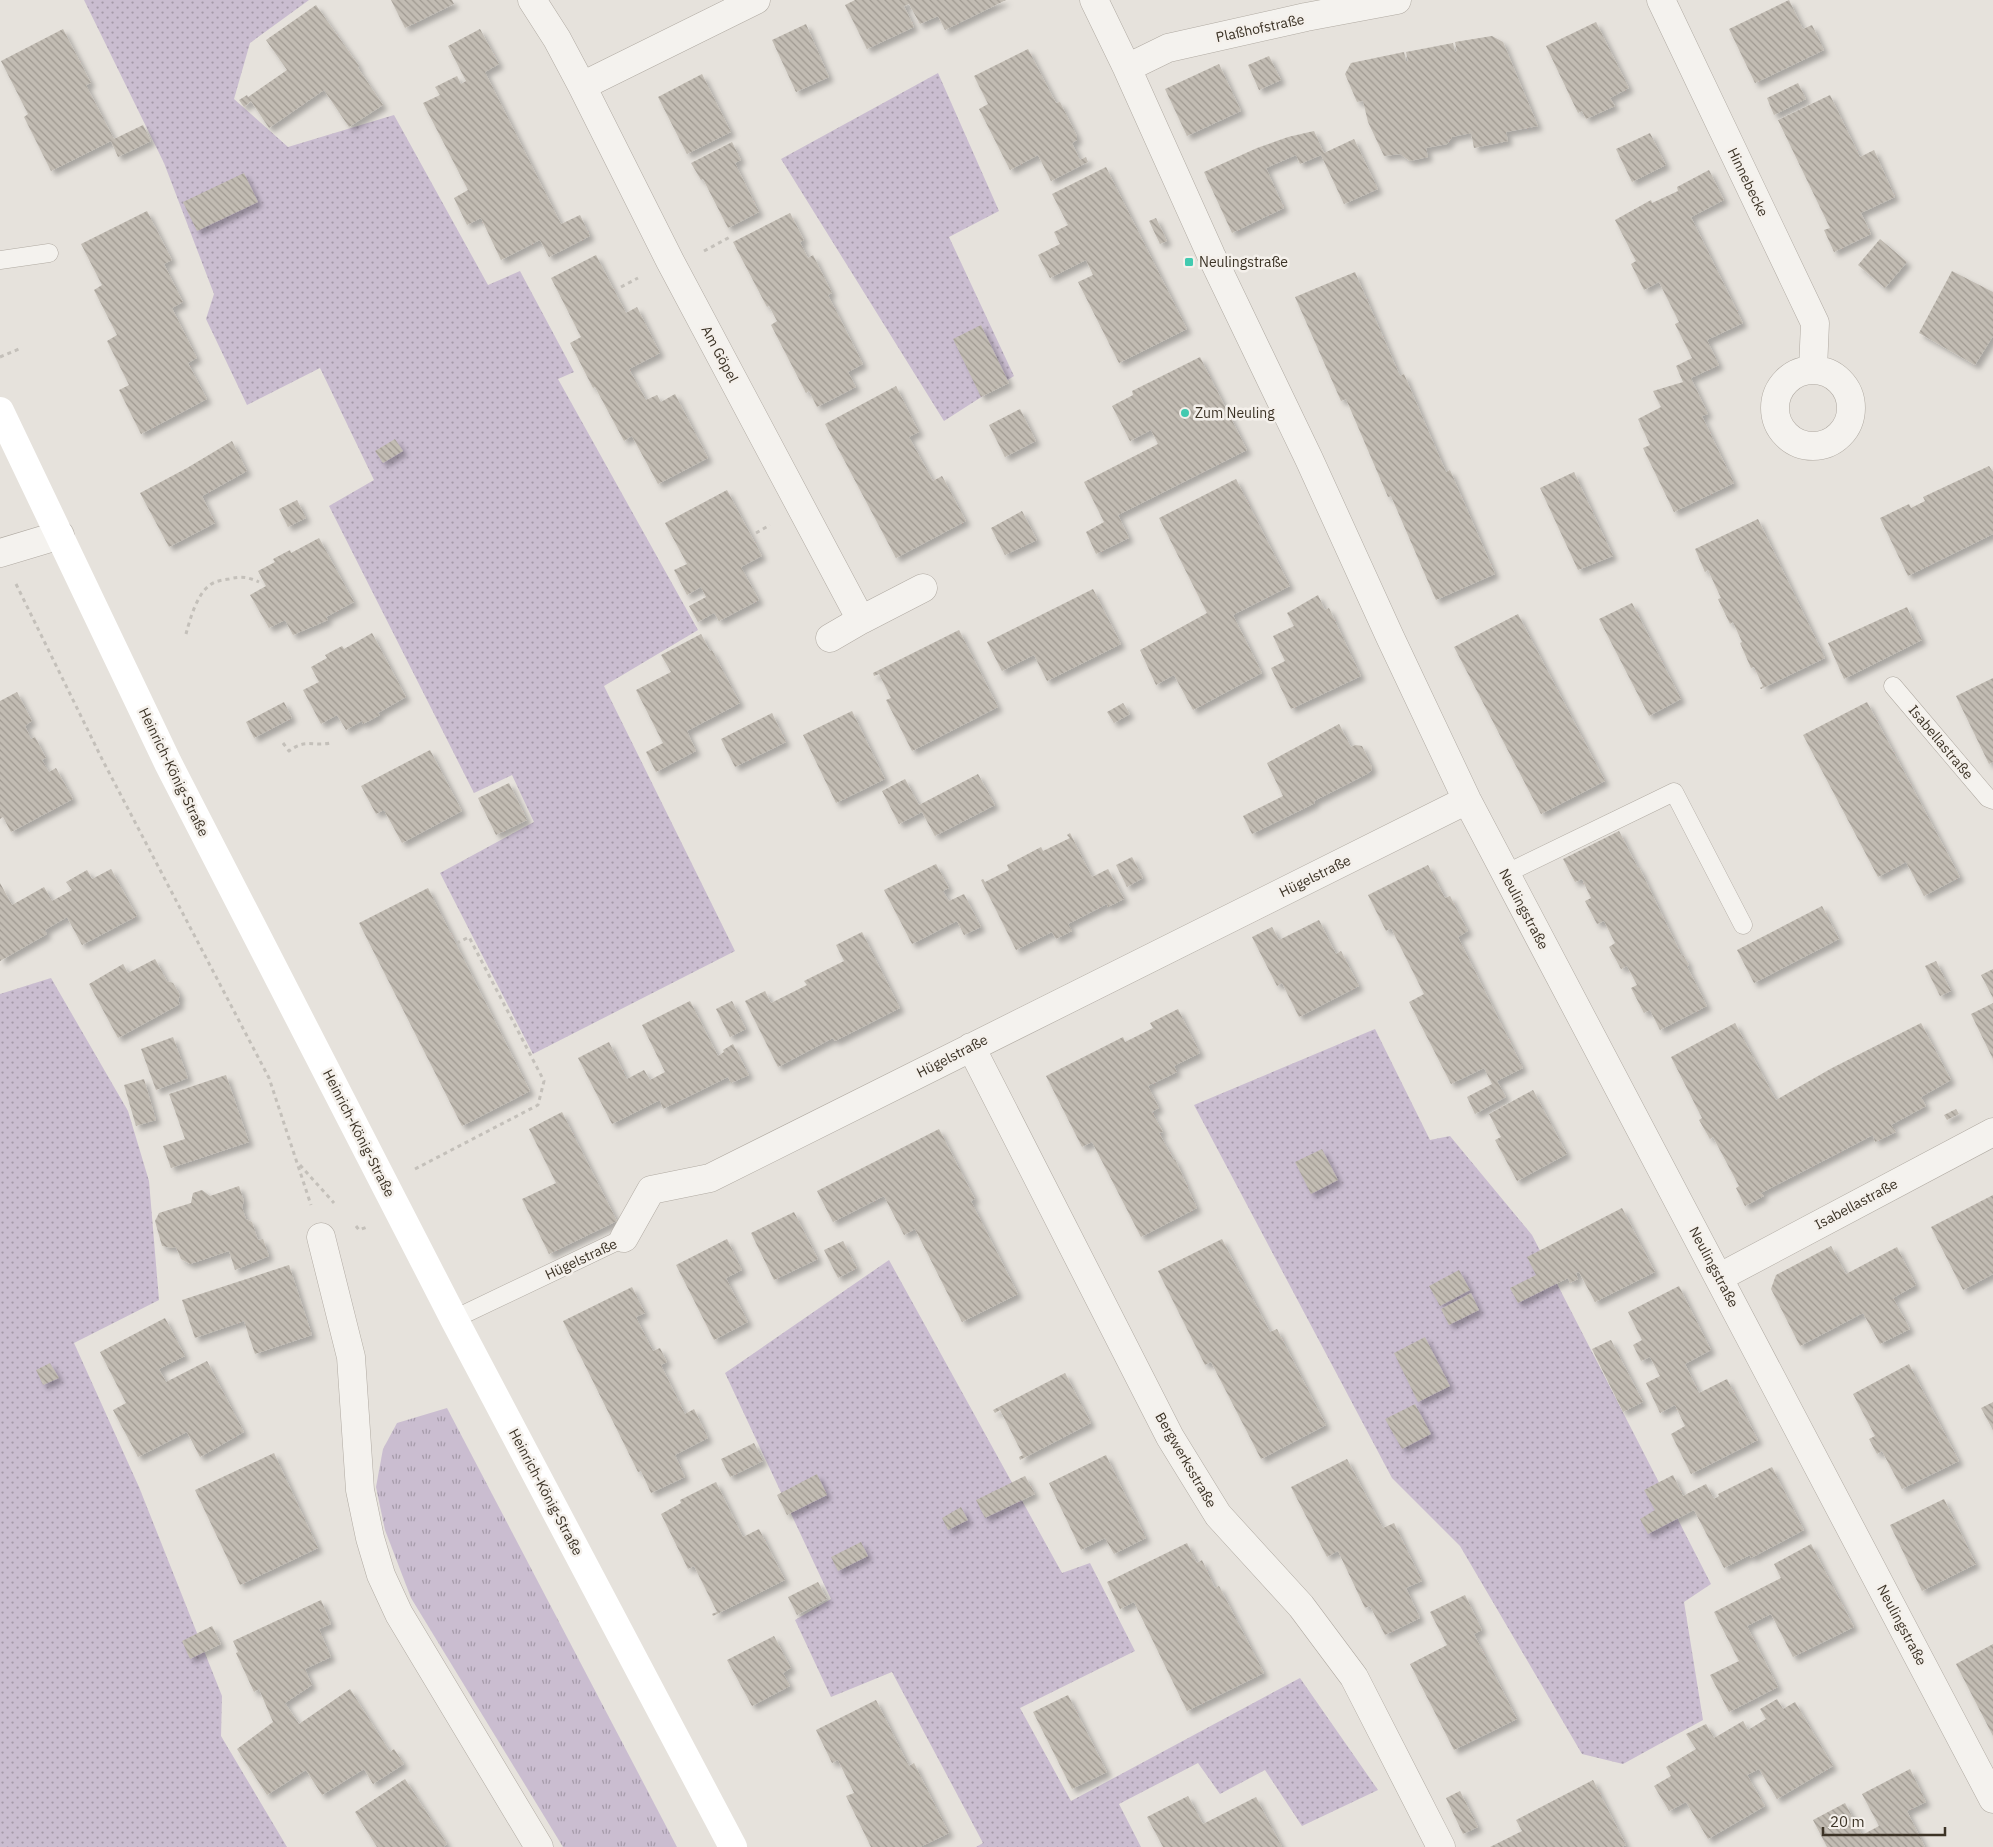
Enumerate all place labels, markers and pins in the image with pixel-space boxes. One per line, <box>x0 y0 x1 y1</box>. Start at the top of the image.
place label: Neulingstraße <box>1199 253 1288 271</box>
marker: Neulingstraße <box>1183 256 1195 268</box>
place label: Zum Neuling <box>1195 404 1275 422</box>
marker: Zum Neuling <box>1179 407 1191 419</box>

